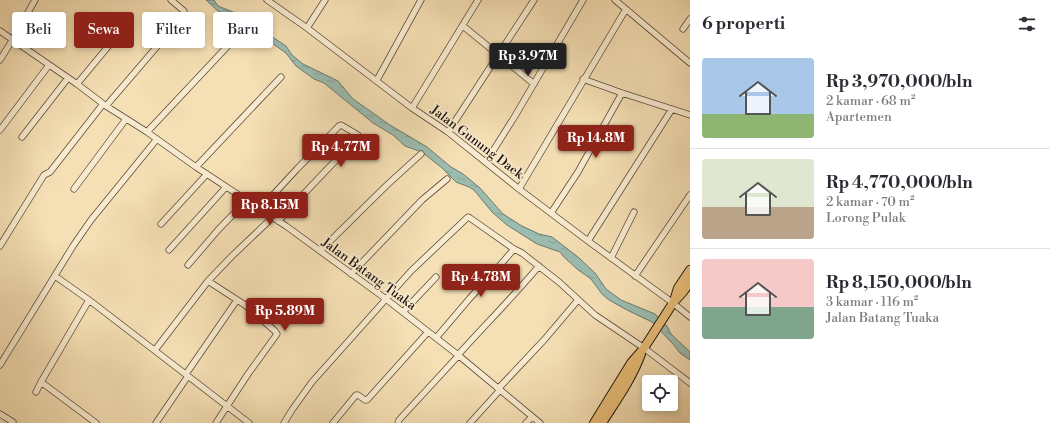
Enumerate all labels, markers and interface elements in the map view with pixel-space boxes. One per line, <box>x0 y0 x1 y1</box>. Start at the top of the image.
chip: Beli <box>12 12 66 48</box>
chip: Sewa <box>74 12 134 48</box>
chip: Filter <box>142 12 205 48</box>
chip: Baru <box>213 12 273 48</box>
text: 6 properti <box>702 13 785 35</box>
icon: filters <box>1016 13 1038 35</box>
pin: Rp 3.97M <box>487 43 569 77</box>
text: Rp 3.97M <box>498 48 558 64</box>
text: Rp 3,970,000/bln <box>826 71 972 93</box>
icon: home <box>734 74 782 122</box>
text: 2 kamar · 68 m² <box>826 93 915 109</box>
street label: Jalan Gunung Daek <box>427 101 528 183</box>
text: Apartemen <box>826 109 892 125</box>
pin: Rp 14.8M <box>555 125 637 159</box>
text: Rp 14.8M <box>567 130 625 146</box>
pin: Rp 4.77M <box>300 134 382 168</box>
text: Rp 4.77M <box>311 139 371 155</box>
text: Rp 4,770,000/bln <box>826 172 973 194</box>
icon: home <box>734 175 782 223</box>
pin: Rp 8.15M <box>229 192 311 226</box>
text: 2 kamar · 70 m² <box>826 194 914 210</box>
text: Rp 8.15M <box>241 197 299 213</box>
text: Lorong Pulak <box>826 210 905 226</box>
street label: Jalan Batang Tuaka <box>318 234 420 314</box>
pin: Rp 4.78M <box>440 264 522 298</box>
text: Rp 4.78M <box>451 269 511 285</box>
text: Rp 8,150,000/bln <box>826 272 972 294</box>
icon: home <box>734 275 782 323</box>
text: 3 kamar · 116 m² <box>826 294 918 310</box>
pin: Rp 5.89M <box>244 298 326 332</box>
text: Rp 5.89M <box>255 303 315 319</box>
text: Jalan Batang Tuaka <box>826 310 939 326</box>
map controls <box>642 375 678 411</box>
button: locate <box>642 375 678 411</box>

